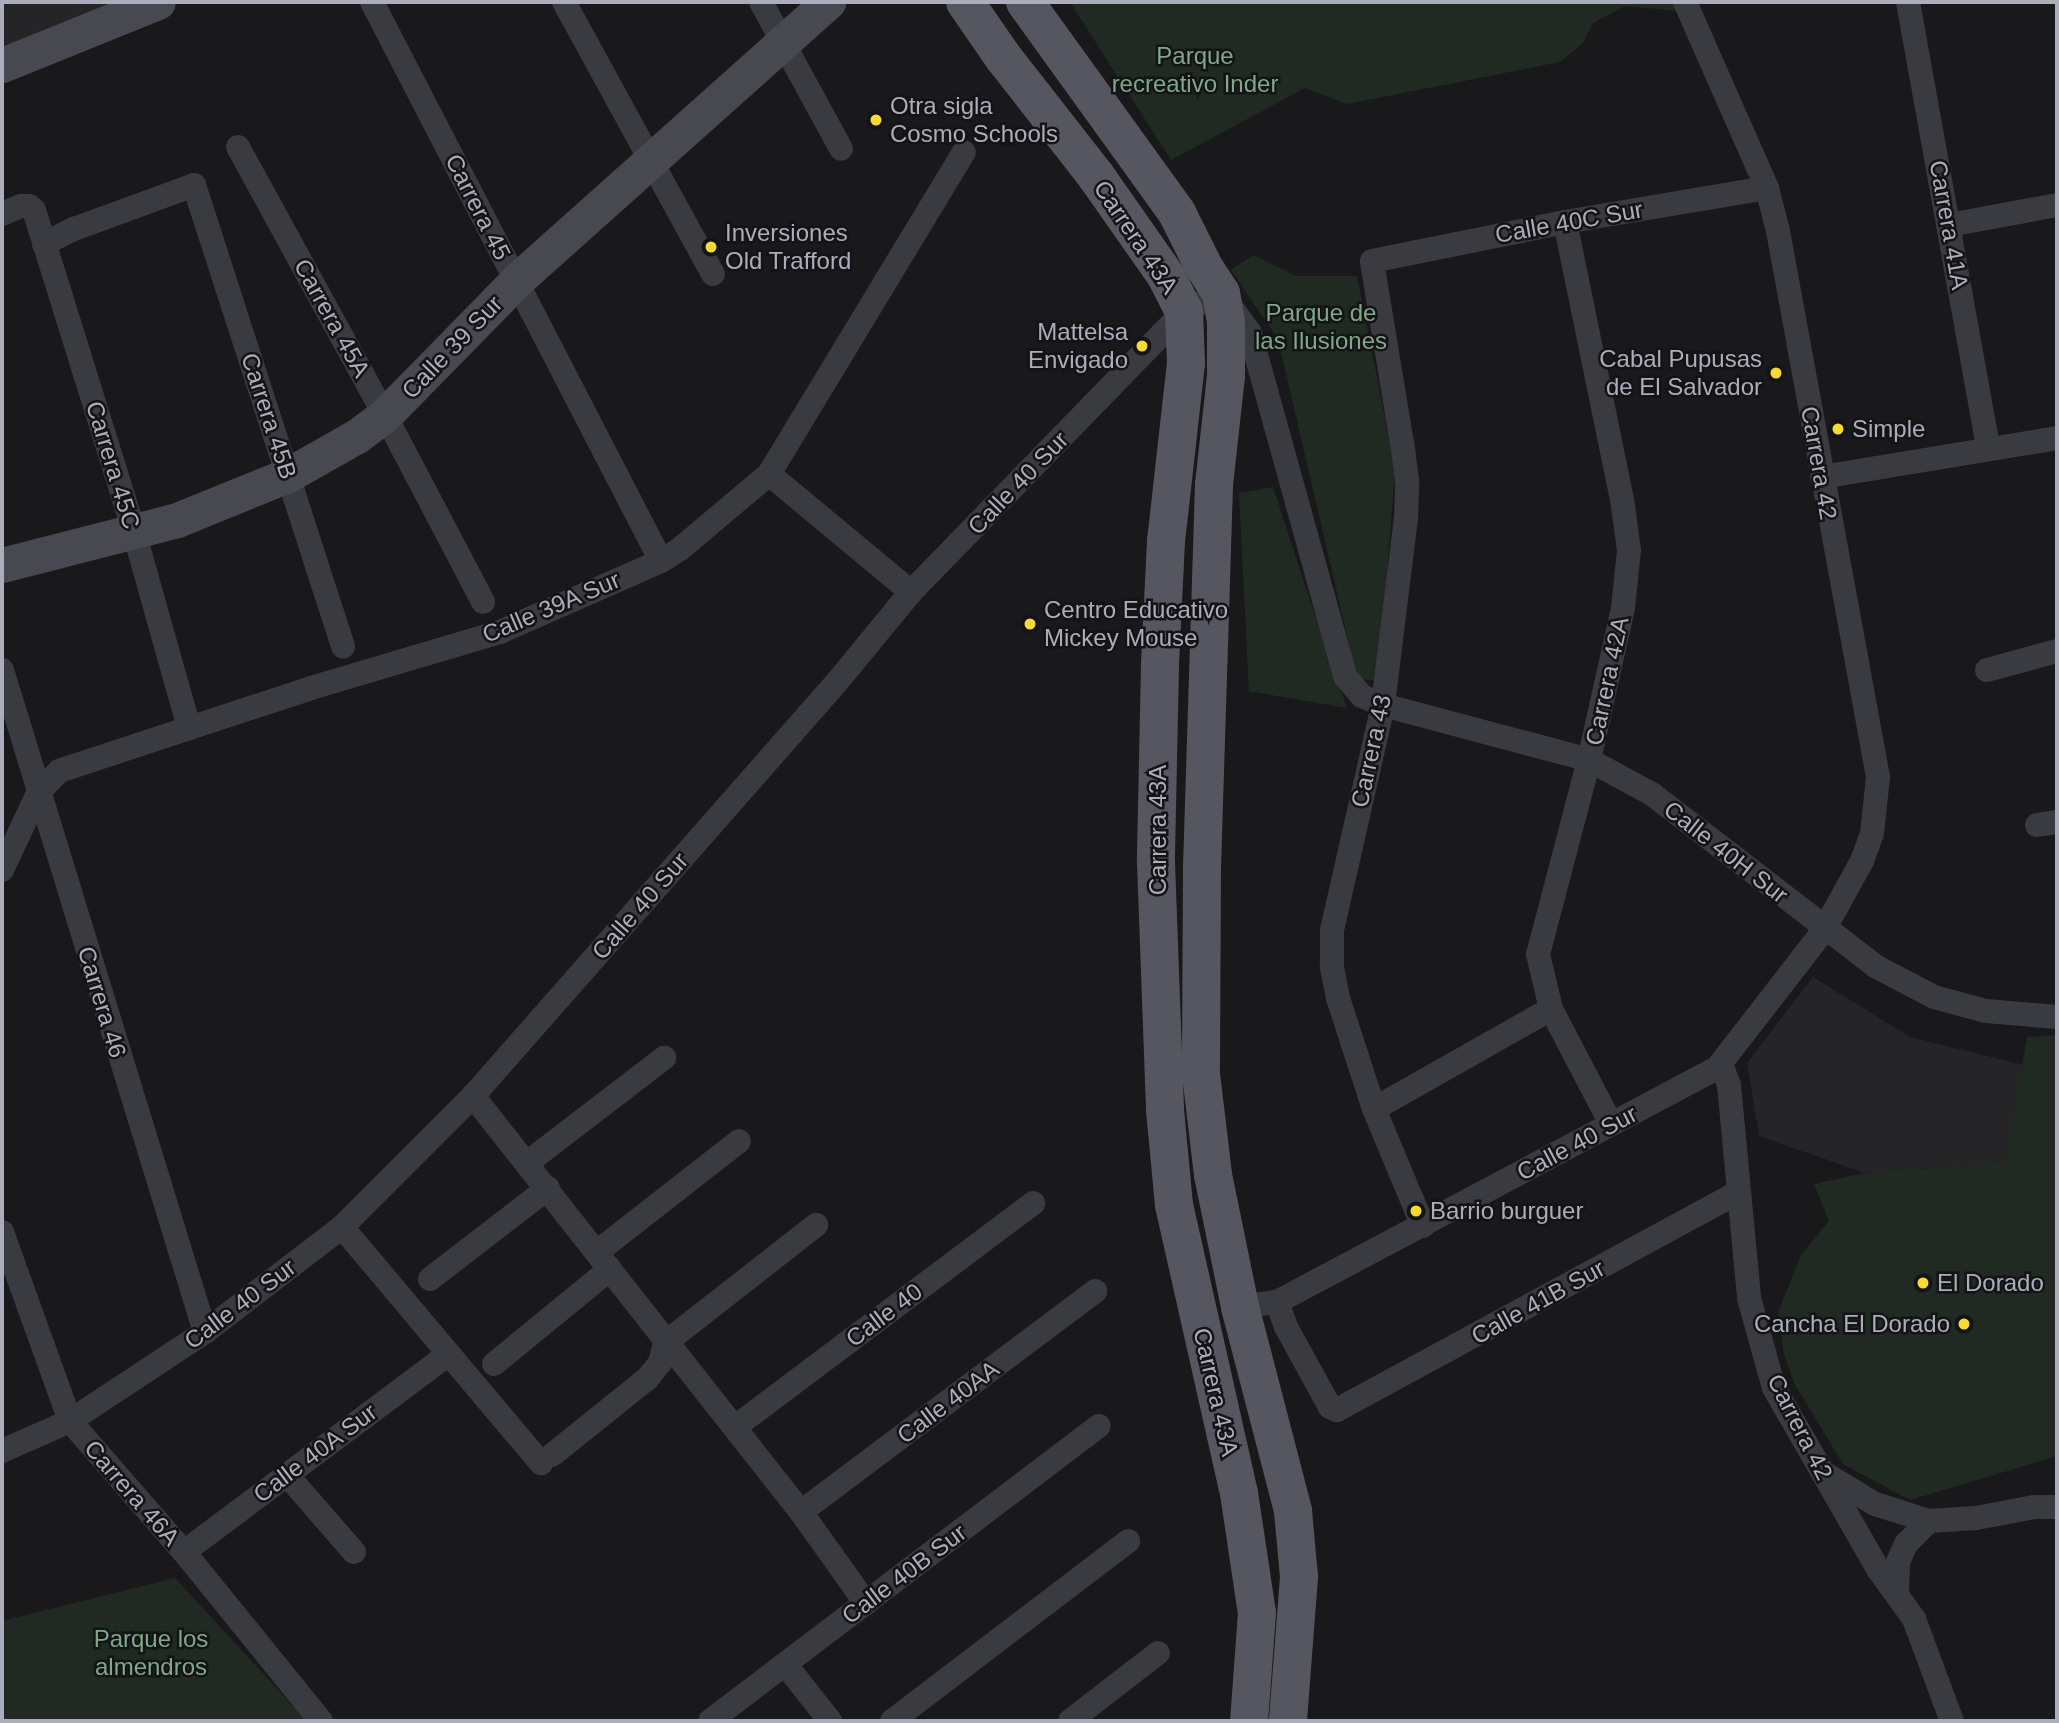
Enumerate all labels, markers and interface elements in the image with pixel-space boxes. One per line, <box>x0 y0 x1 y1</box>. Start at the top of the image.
park label: Parque recreativo Inder <box>1112 42 1278 98</box>
place label: Otra sigla Cosmo Schools <box>890 92 1058 148</box>
marker: Otra sigla Cosmo Schools <box>868 112 884 128</box>
street label: Carrera 45 <box>439 149 517 265</box>
street label: Carrera 41A <box>1923 158 1975 292</box>
street label: Carrera 43A <box>1088 175 1184 299</box>
street label: Calle 40C Sur <box>1493 195 1645 249</box>
place label: Inversiones Old Trafford <box>725 219 852 275</box>
marker: Inversiones Old Trafford <box>703 239 719 255</box>
street label: Carrera 45A <box>288 254 376 382</box>
street label: Calle 39 Sur <box>396 289 508 405</box>
park label: Parque de las Ilusiones <box>1255 299 1387 355</box>
place label: Mattelsa Envigado <box>1028 318 1128 374</box>
marker: Mattelsa Envigado <box>1134 338 1150 354</box>
place label: Cabal Pupusas de El Salvador <box>1599 345 1762 401</box>
street label: Carrera 45B <box>235 349 303 483</box>
marker: Cabal Pupusas de El Salvador <box>1768 365 1784 381</box>
street label: Carrera 45C <box>80 398 146 532</box>
street label: Carrera 42 <box>1795 404 1843 522</box>
place label: Simple <box>1852 415 1925 443</box>
marker: Simple <box>1830 421 1846 437</box>
street label: Calle 40 Sur <box>962 425 1074 541</box>
street label: Calle 39A Sur <box>477 565 625 649</box>
place label: Centro Educativo Mickey Mouse <box>1044 596 1228 652</box>
street label: Carrera 42A <box>1579 614 1635 748</box>
marker: Centro Educativo Mickey Mouse <box>1022 616 1038 632</box>
street label: Carrera 43 <box>1345 692 1397 810</box>
street label: Carrera 43A <box>1144 765 1172 895</box>
street label: Calle 40H Sur <box>1658 795 1794 909</box>
street label: Calle 40 Sur <box>586 847 694 965</box>
street label: Carrera 46 <box>71 943 133 1061</box>
street label: Calle 40 Sur <box>1512 1099 1642 1187</box>
place label: Barrio burguer <box>1430 1197 1583 1225</box>
marker: Barrio burguer <box>1408 1203 1424 1219</box>
street label: Calle 40 Sur <box>179 1253 301 1355</box>
street label: Calle 41B Sur <box>1466 1254 1610 1350</box>
place label: El Dorado <box>1937 1269 2044 1297</box>
marker: El Dorado <box>1915 1275 1931 1291</box>
street label: Calle 40 <box>840 1277 928 1353</box>
place label: Cancha El Dorado <box>1754 1310 1950 1338</box>
marker: Cancha El Dorado <box>1956 1316 1972 1332</box>
street label: Carrera 43A <box>1187 1325 1245 1459</box>
street label: Calle 40AA <box>891 1354 1005 1450</box>
street label: Carrera 42 <box>1761 1369 1839 1485</box>
street label: Calle 40A Sur <box>247 1397 383 1509</box>
street label: Carrera 46A <box>78 1434 186 1552</box>
street label: Calle 40B Sur <box>836 1518 972 1630</box>
park label: Parque los almendros <box>94 1625 208 1681</box>

